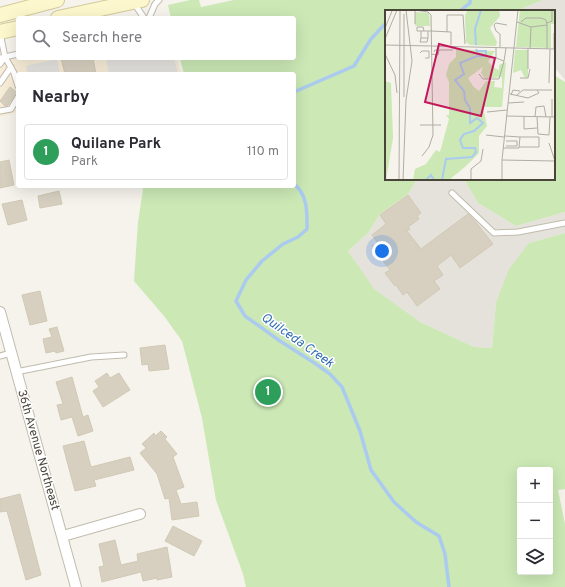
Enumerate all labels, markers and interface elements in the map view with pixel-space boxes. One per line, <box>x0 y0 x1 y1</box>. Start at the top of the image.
inset map <box>385 10 555 180</box>
search box <box>16 16 296 60</box>
icon: search <box>30 27 52 49</box>
text: Search here <box>62 29 142 48</box>
text: Nearby <box>32 87 89 109</box>
text: Quilane Park <box>71 135 161 154</box>
text: 1 <box>43 144 49 160</box>
text: 110 m <box>247 144 279 160</box>
text: Park <box>71 154 98 170</box>
your location <box>372 241 392 261</box>
water label: Quilceda Creek <box>258 310 337 372</box>
pin: 1 <box>255 377 281 407</box>
street label: 36th Avenue Northeast <box>13 388 63 512</box>
map controls <box>517 467 553 575</box>
button: + <box>517 467 553 503</box>
button: − <box>517 503 553 539</box>
button: layers <box>517 539 553 575</box>

